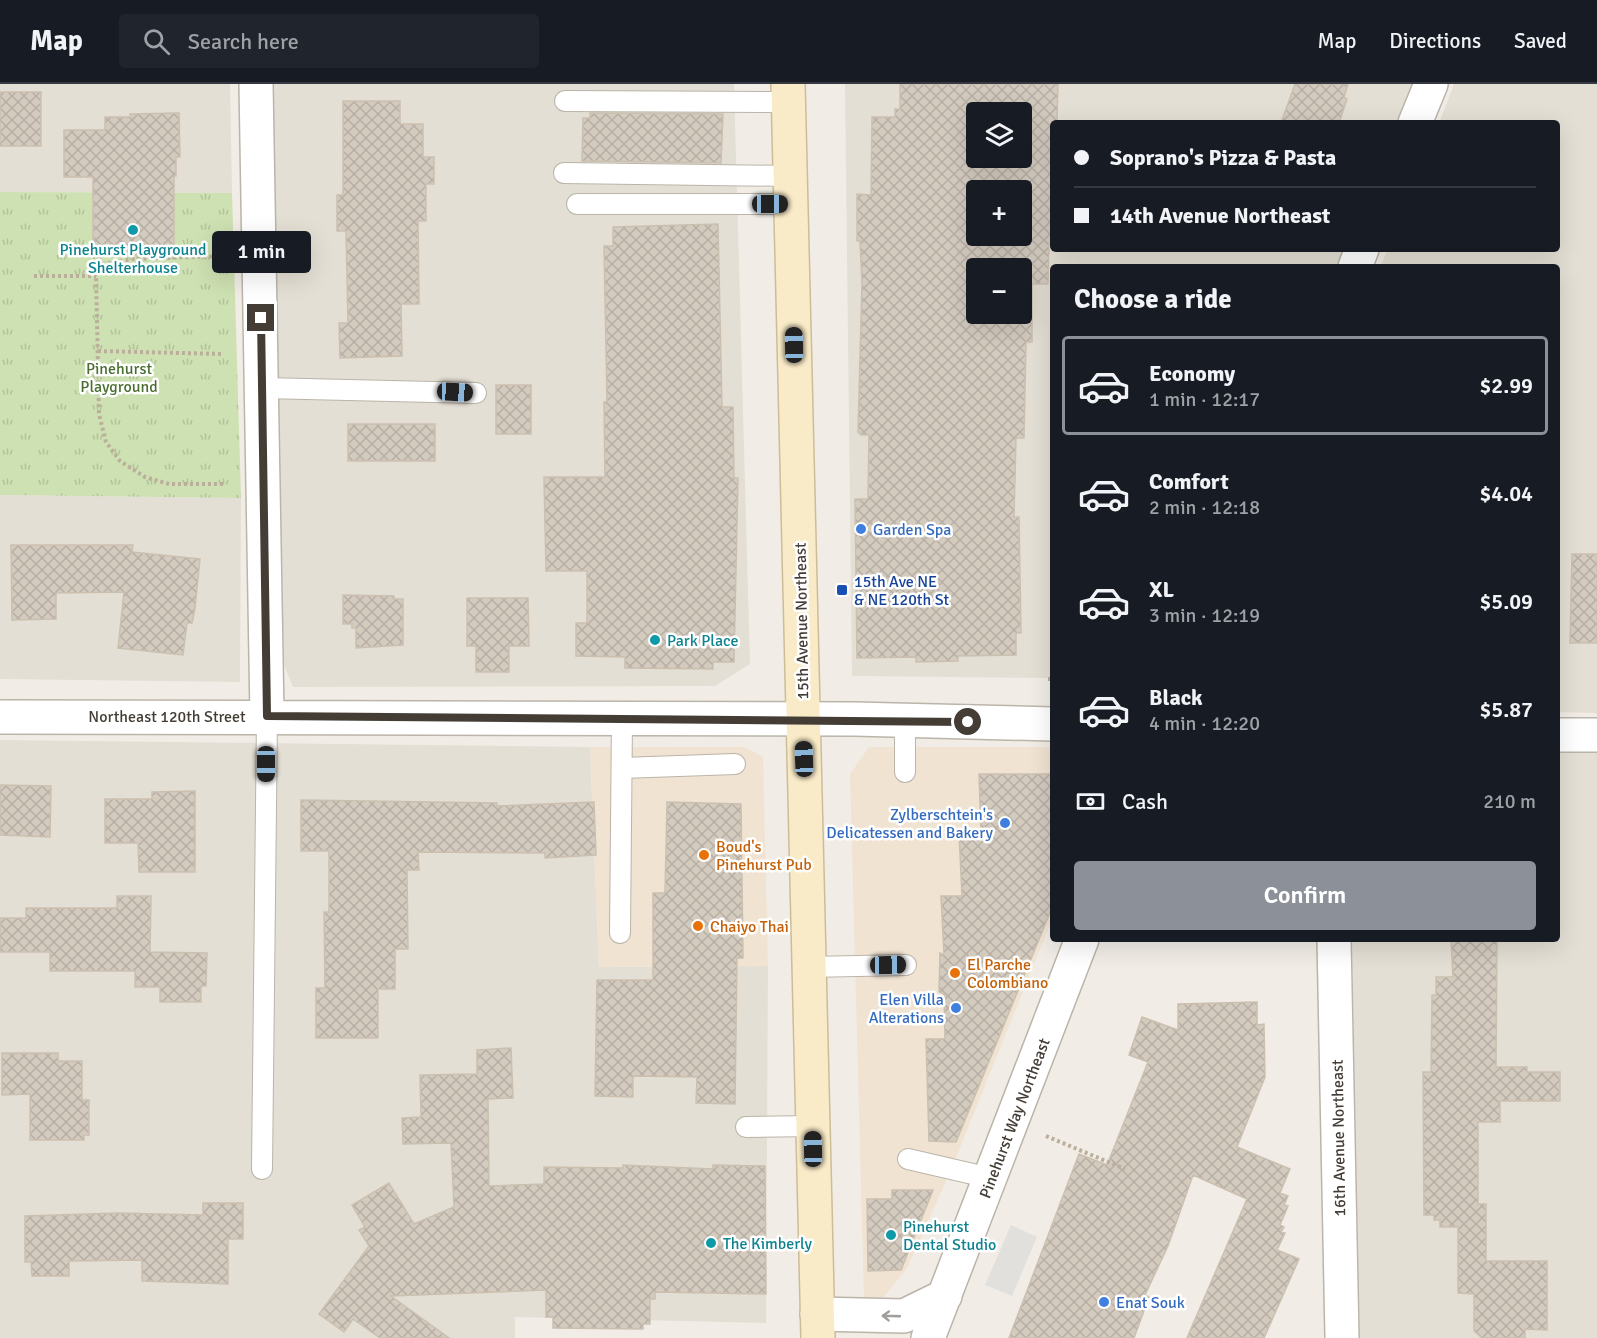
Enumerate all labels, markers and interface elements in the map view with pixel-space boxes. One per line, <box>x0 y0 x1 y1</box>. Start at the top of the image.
search box <box>119 14 539 68</box>
text: Map <box>30 24 83 58</box>
icon: search <box>140 25 173 58</box>
text: Search here <box>188 28 299 55</box>
text: Map <box>1318 28 1356 54</box>
text: Directions <box>1389 28 1481 54</box>
text: Saved <box>1514 28 1567 54</box>
map controls <box>966 102 1032 324</box>
button: layers <box>966 102 1032 168</box>
text: Soprano's Pizza & Pasta <box>1110 144 1336 171</box>
button: + <box>966 180 1032 246</box>
car <box>752 195 788 213</box>
text: 14th Avenue Northeast <box>1110 202 1330 229</box>
marker: Pinehurst Playground Shelterhouse <box>126 223 140 237</box>
callout: 1 min <box>212 231 310 273</box>
text: 1 min <box>238 239 285 264</box>
place label: Pinehurst Playground Shelterhouse <box>59 240 207 278</box>
button: − <box>966 258 1032 324</box>
text: Choose a ride <box>1074 283 1232 316</box>
route end <box>247 304 274 331</box>
car <box>785 327 803 363</box>
park label: Pinehurst Playground <box>80 359 158 397</box>
icon: car <box>1077 359 1131 413</box>
text: Economy <box>1149 360 1235 387</box>
text: $2.99 <box>1479 372 1533 399</box>
car <box>437 382 473 402</box>
text: 1 min · 12:17 <box>1149 387 1260 412</box>
icon: car <box>1077 467 1131 521</box>
text: Comfort <box>1149 468 1229 495</box>
text: $4.04 <box>1479 480 1533 507</box>
text: 2 min · 12:18 <box>1149 495 1260 520</box>
place label: Garden Spa <box>873 520 951 540</box>
marker: Garden Spa <box>854 522 868 536</box>
street label: 15th Avenue Northeast <box>791 542 813 700</box>
place label: 15th Ave NE & NE 120th St <box>854 572 950 610</box>
icon: car <box>1077 575 1131 629</box>
text: XL <box>1149 576 1174 603</box>
marker: 15th Ave NE & NE 120th St <box>835 583 849 597</box>
text: $5.09 <box>1479 588 1533 615</box>
text: 3 min · 12:19 <box>1149 603 1260 628</box>
place label: Park Place <box>667 631 739 651</box>
marker: Park Place <box>648 633 662 647</box>
icon: car <box>1077 683 1131 737</box>
text: Black <box>1149 684 1203 711</box>
text: $5.87 <box>1479 696 1533 723</box>
street label: Northeast 120th Street <box>88 707 246 727</box>
route start <box>954 708 981 735</box>
text: 4 min · 12:20 <box>1149 711 1260 736</box>
car <box>794 741 814 777</box>
car <box>257 746 275 782</box>
icon: cash <box>1074 785 1107 818</box>
text: Cash <box>1122 788 1168 815</box>
text: 210 m <box>1483 789 1536 814</box>
place label: Zylberschtein's Delicatessen and Bakery <box>826 805 994 843</box>
marker: Zylberschtein's Delicatessen and Bakery <box>998 816 1012 830</box>
place label: Boud's Pinehurst Pub <box>716 837 812 875</box>
marker: Boud's Pinehurst Pub <box>697 848 711 862</box>
button: Confirm <box>1074 861 1536 930</box>
place label: Chaiyo Thai <box>710 917 789 937</box>
marker: Chaiyo Thai <box>691 919 705 933</box>
place label: El Parche Colombiano <box>967 955 1048 993</box>
car <box>870 956 906 974</box>
marker: El Parche Colombiano <box>948 966 962 980</box>
place label: Elen Villa Alterations <box>869 990 944 1028</box>
marker: Elen Villa Alterations <box>949 1001 963 1015</box>
street label: Pinehurst Way Northeast <box>975 1035 1055 1201</box>
street label: 16th Avenue Northeast <box>1328 1059 1350 1217</box>
car <box>804 1131 822 1167</box>
place label: Pinehurst Dental Studio <box>903 1217 996 1255</box>
marker: Pinehurst Dental Studio <box>884 1228 898 1242</box>
place label: The Kimberly <box>723 1234 813 1254</box>
marker: The Kimberly <box>704 1236 718 1250</box>
place label: Enat Souk <box>1116 1293 1185 1313</box>
marker: Enat Souk <box>1097 1295 1111 1309</box>
one-way arrow <box>882 1310 902 1321</box>

